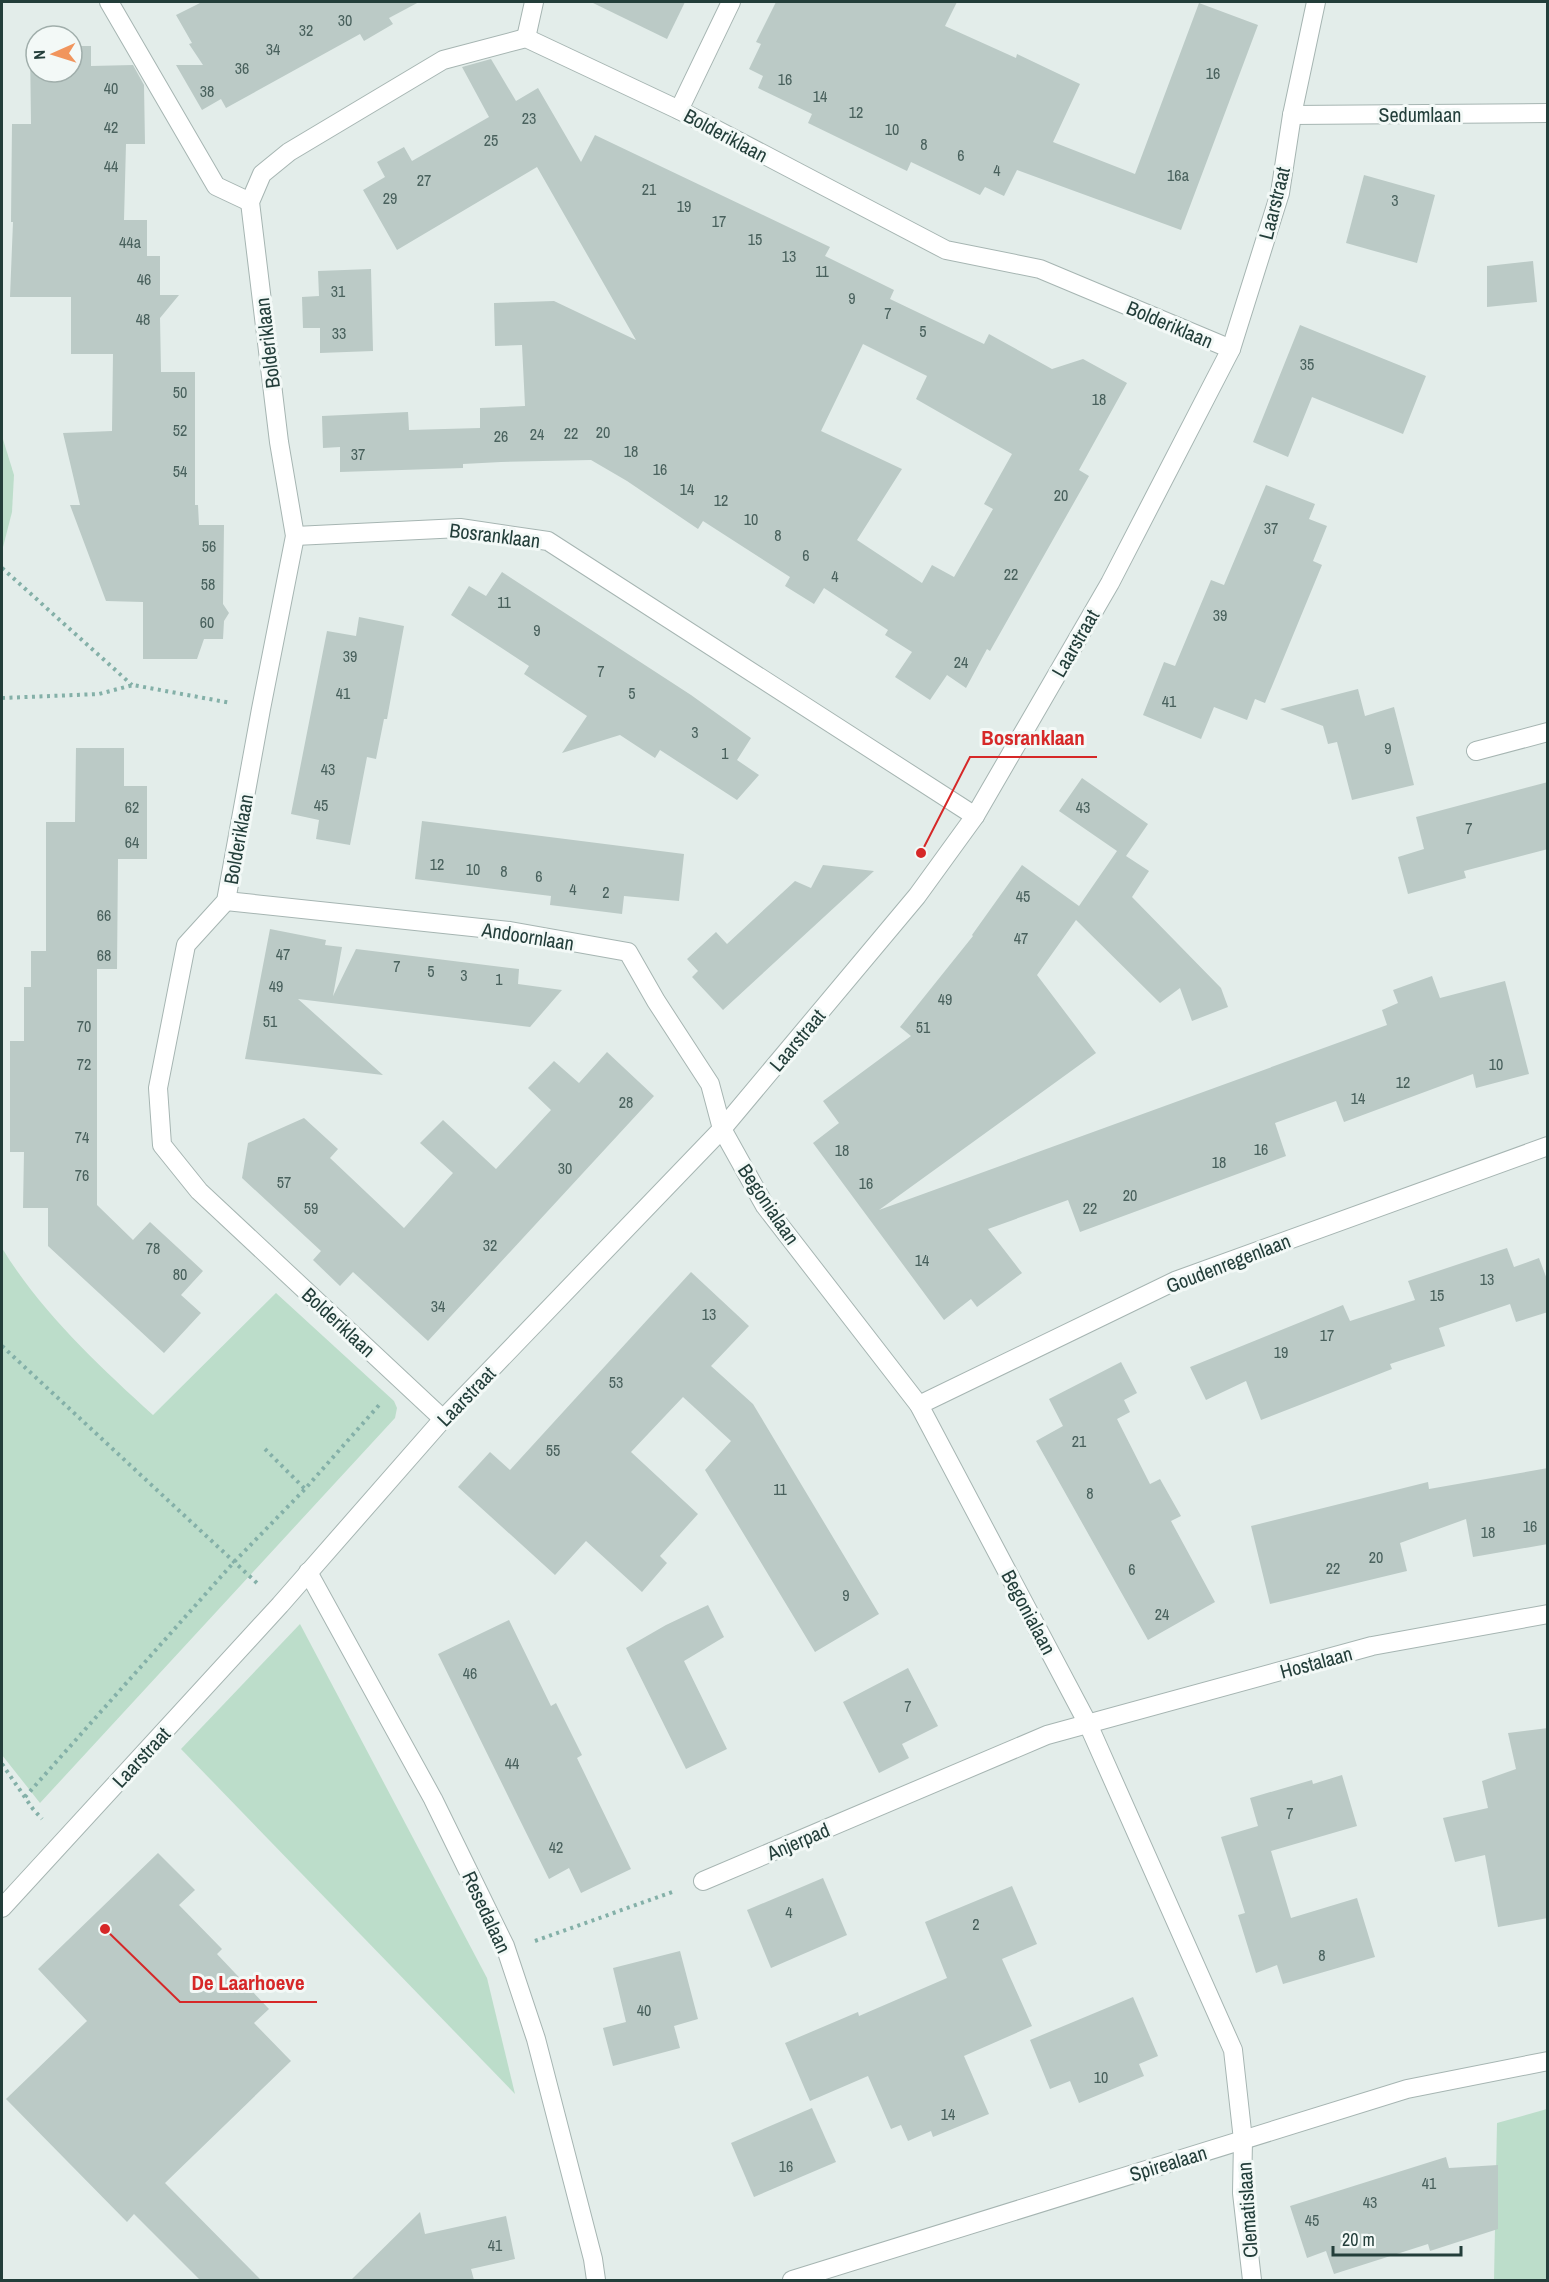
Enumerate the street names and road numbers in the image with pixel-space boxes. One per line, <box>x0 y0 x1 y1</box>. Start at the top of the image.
street label: Sedumlaan <box>1379 101 1461 128</box>
street label: Bolderiklaan <box>679 102 773 168</box>
street label: Laarstraat <box>1252 163 1296 242</box>
street label: Bolderiklaan <box>1123 294 1217 354</box>
street label: Bolderiklaan <box>248 296 286 390</box>
street label: Bosranklaan <box>448 516 542 554</box>
street label: Laarstraat <box>1045 604 1105 682</box>
street label: Bolderiklaan <box>217 792 259 886</box>
street label: Andoornlaan <box>479 915 576 957</box>
street label: Laarstraat <box>763 1003 831 1077</box>
street label: Begonialaan <box>732 1158 806 1250</box>
street label: Goudenregenlaan <box>1162 1227 1294 1299</box>
street label: Bolderiklaan <box>296 1281 382 1363</box>
street label: Laarstraat <box>431 1360 502 1432</box>
street label: Begonialaan <box>995 1565 1063 1659</box>
street label: Hostalaan <box>1277 1639 1355 1685</box>
street label: Laarstraat <box>106 1720 176 1793</box>
street label: Anjerpad <box>762 1816 833 1867</box>
street label: Resedalaan <box>456 1867 518 1957</box>
street label: Spirealaan <box>1126 2138 1210 2188</box>
street label: Clematislaan <box>1230 2161 1264 2259</box>

